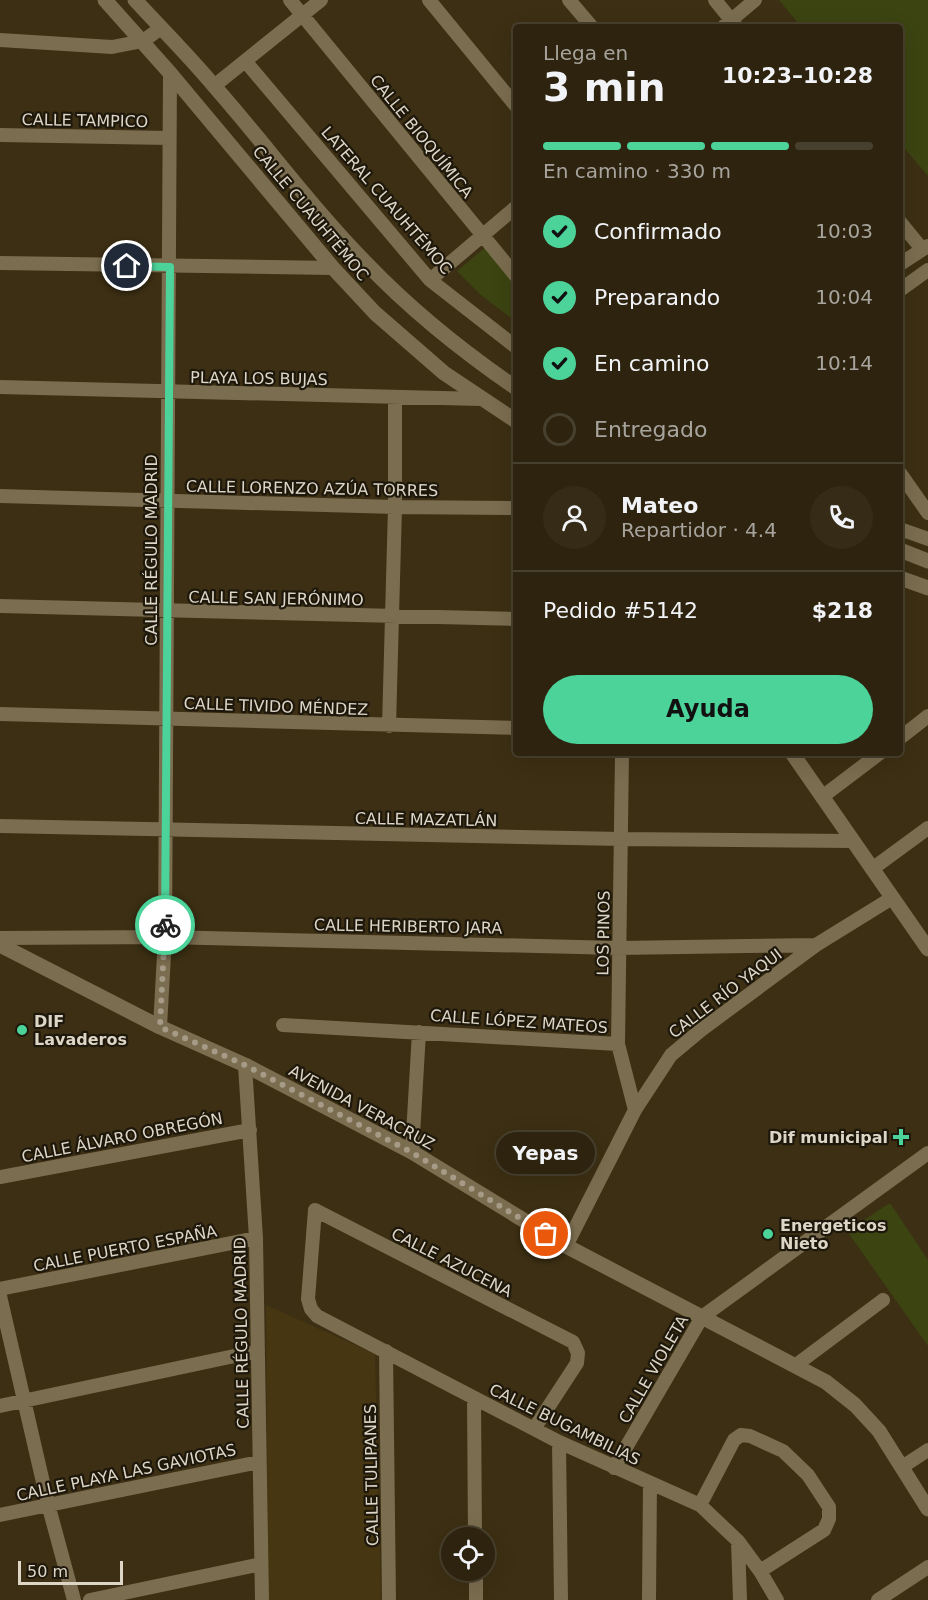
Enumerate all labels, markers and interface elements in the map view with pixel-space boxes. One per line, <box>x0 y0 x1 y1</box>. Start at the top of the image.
text: Llega en <box>543 41 628 65</box>
text: 10:23–10:28 <box>722 63 873 88</box>
text: 3 min <box>543 65 665 110</box>
street label: CALLE BIOQUÍMICA <box>366 71 477 202</box>
street label: CALLE TAMPICO <box>22 110 148 131</box>
street label: LATERAL CUAUHTÉMOC <box>317 123 456 278</box>
street label: CALLE CUAUHTÉMOC <box>249 142 373 285</box>
text: En camino · 330 m <box>543 159 731 183</box>
icon: check <box>543 215 576 248</box>
text: Confirmado <box>594 219 722 244</box>
text: 10:03 <box>815 219 873 243</box>
pin <box>101 240 152 291</box>
icon: home <box>110 249 143 282</box>
icon: check <box>543 281 576 314</box>
text: Preparando <box>594 285 720 310</box>
text: 10:04 <box>815 285 873 309</box>
icon: check <box>543 347 576 380</box>
text: En camino <box>594 351 709 376</box>
text: 10:14 <box>815 351 873 375</box>
street label: PLAYA LOS BUJAS <box>190 368 328 389</box>
text: Entregado <box>594 417 707 442</box>
street label: CALLE RÉGULO MADRID <box>142 454 161 646</box>
street label: CALLE LORENZO AZÚA TORRES <box>186 477 438 500</box>
button: person <box>543 486 606 549</box>
button: phone <box>810 486 873 549</box>
text: Mateo <box>621 493 698 518</box>
text: Repartidor · 4.4 <box>621 518 777 542</box>
street label: CALLE SAN JERÓNIMO <box>188 587 364 610</box>
text: Pedido #5142 <box>543 598 698 623</box>
text: $218 <box>812 598 873 623</box>
button: Ayuda <box>543 675 873 744</box>
street label: CALLE TIVIDO MÉNDEZ <box>183 694 369 719</box>
street label: CALLE MAZATLÁN <box>355 809 497 830</box>
street label: LOS PINOS <box>593 890 614 976</box>
courier <box>135 895 195 955</box>
icon: bike <box>149 909 182 942</box>
street label: CALLE HERIBERTO JARA <box>314 915 502 938</box>
street label: CALLE RÍO YAQUI <box>665 945 786 1042</box>
street label: CALLE LÓPEZ MATEOS <box>430 1006 608 1037</box>
place label: DIF Lavaderos <box>34 1012 127 1049</box>
marker: DIF Lavaderos <box>15 1023 29 1037</box>
street label: AVENIDA VERACRUZ <box>286 1061 438 1154</box>
street label: CALLE ÁLVARO OBREGÓN <box>20 1109 224 1166</box>
place label: Dif municipal <box>769 1128 888 1147</box>
marker: Dif municipal <box>892 1128 910 1146</box>
callout: Yepas <box>496 1132 596 1174</box>
text: Yepas <box>513 1141 578 1165</box>
pin <box>520 1208 571 1259</box>
place label: Energeticos Nieto <box>780 1216 887 1253</box>
icon: bag <box>529 1217 562 1250</box>
street label: CALLE PUERTO ESPAÑA <box>32 1221 219 1276</box>
street label: CALLE AZUCENA <box>388 1224 515 1301</box>
marker: Energeticos Nieto <box>761 1227 775 1241</box>
street label: CALLE RÉGULO MADRID <box>230 1237 253 1429</box>
street label: CALLE VIOLETA <box>615 1312 692 1427</box>
street label: CALLE BUGAMBILIAS <box>486 1380 643 1469</box>
street label: CALLE TULIPANES <box>361 1404 382 1546</box>
street label: CALLE PLAYA LAS GAVIOTAS <box>15 1440 238 1505</box>
map controls <box>441 1527 495 1581</box>
button: locate <box>441 1527 495 1581</box>
scale bar <box>18 1558 123 1586</box>
text: 50 m <box>27 1562 68 1581</box>

